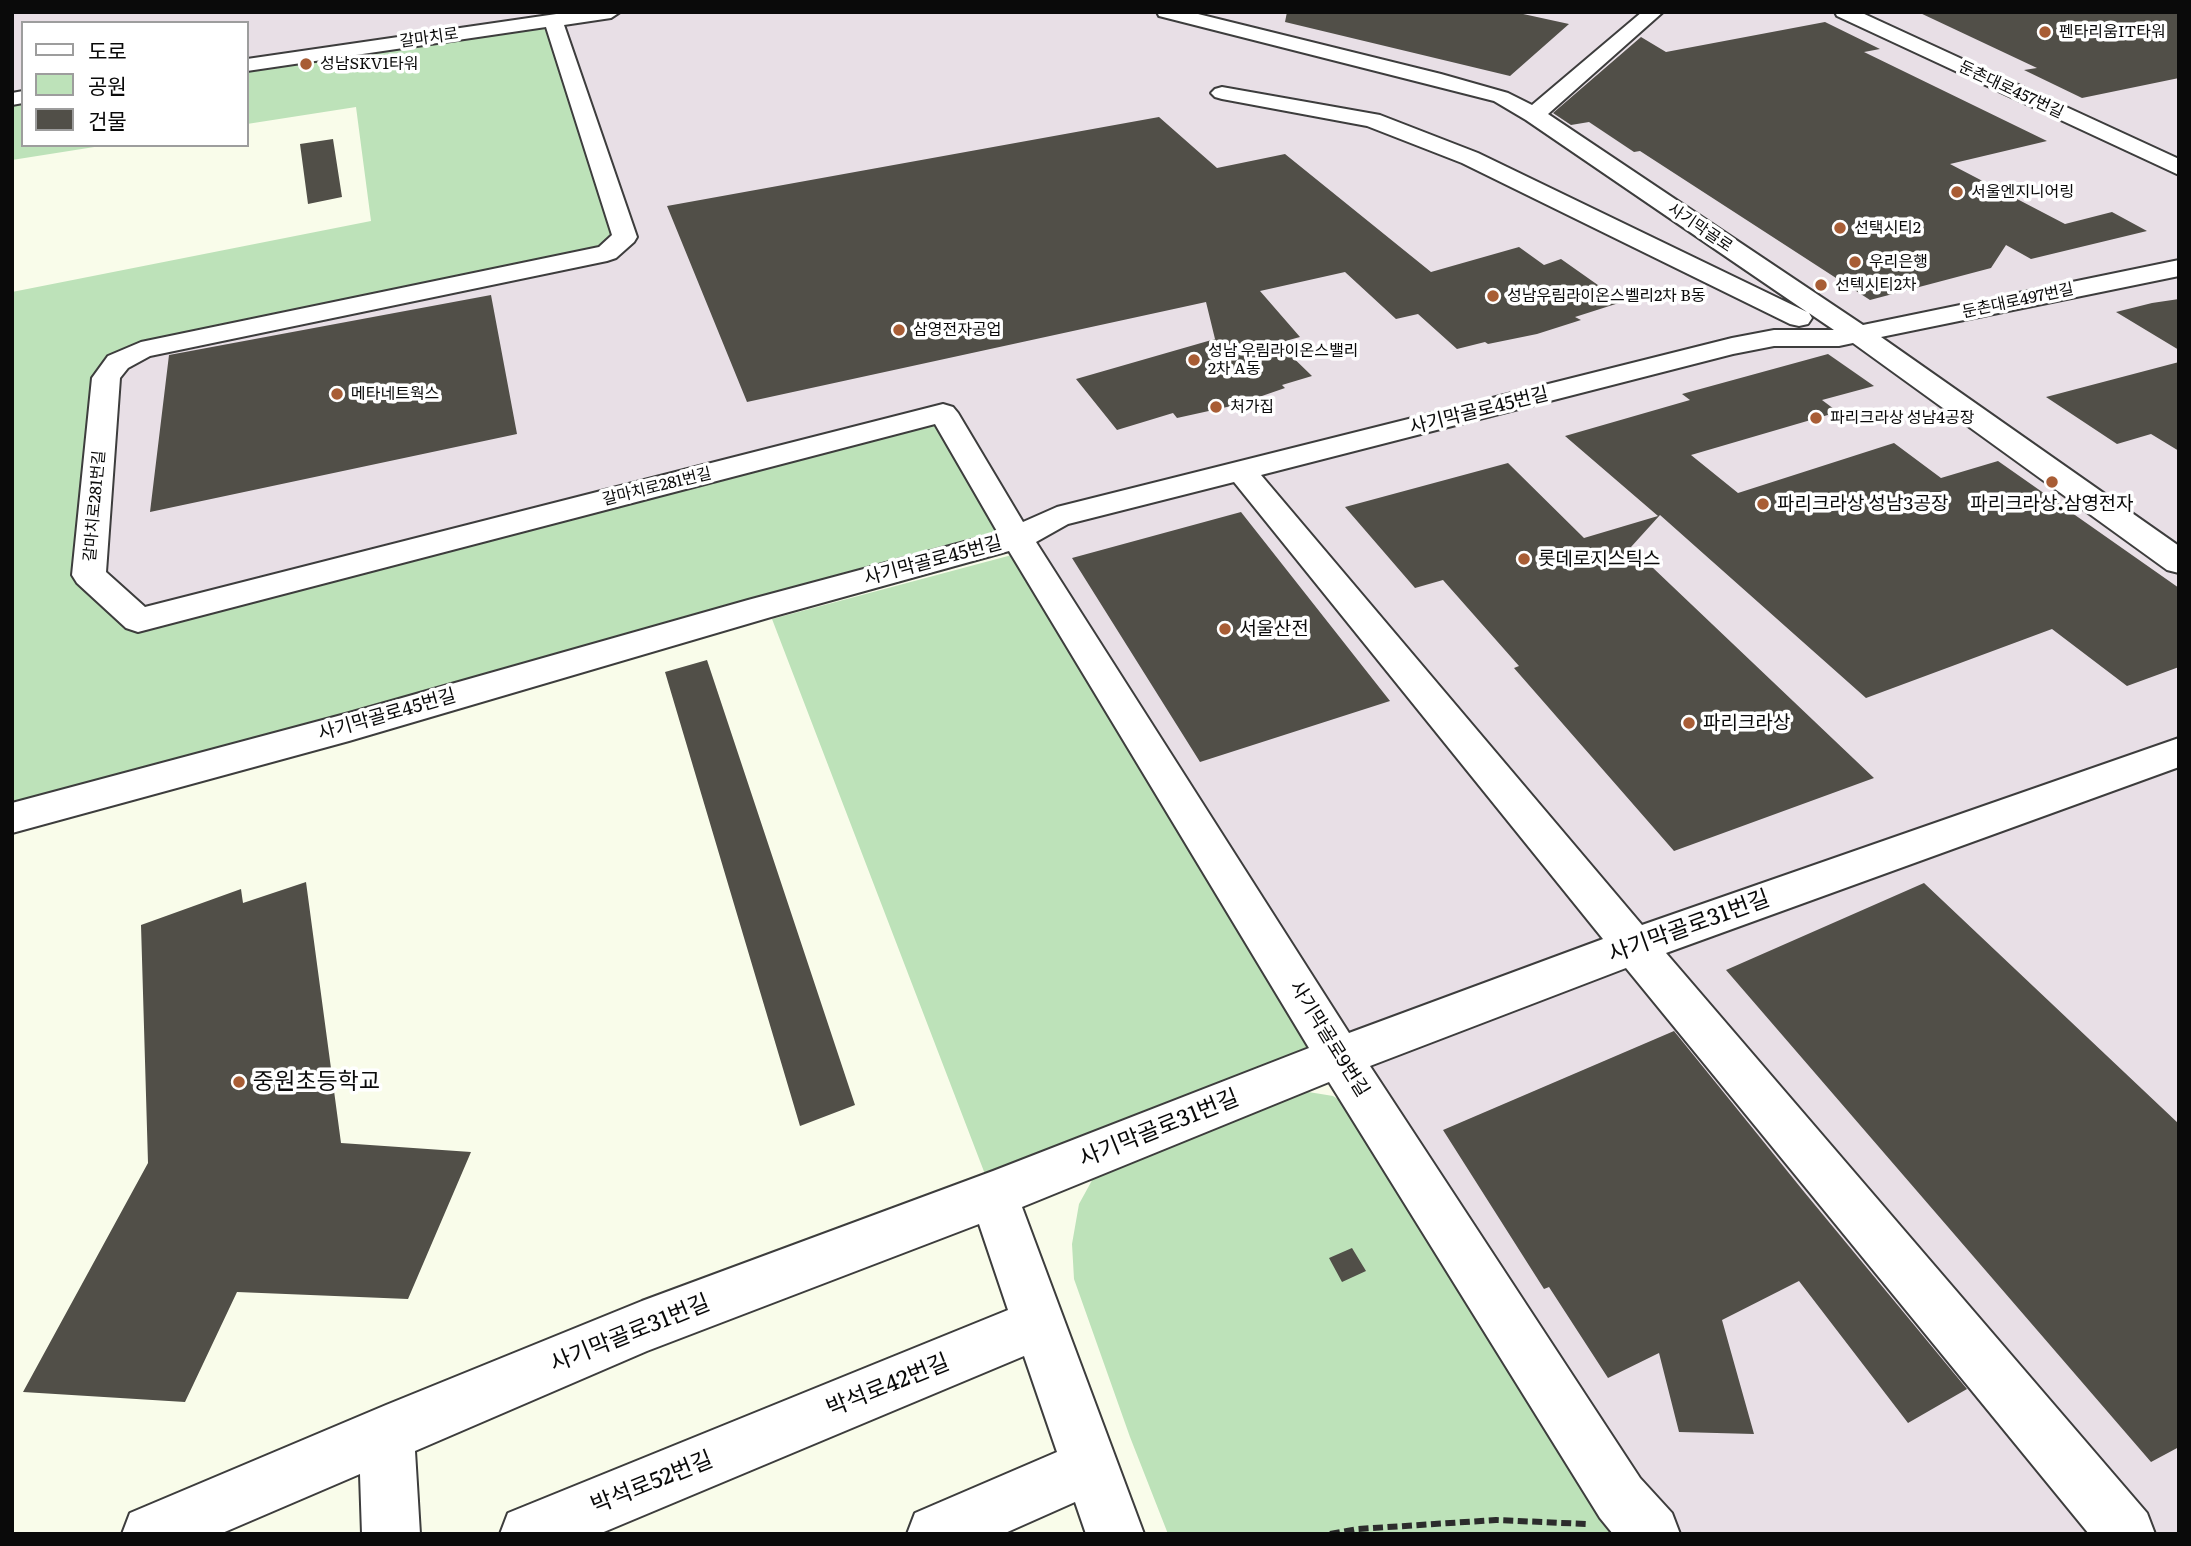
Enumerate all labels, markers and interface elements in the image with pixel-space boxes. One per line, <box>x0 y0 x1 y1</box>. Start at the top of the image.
legend <box>21 21 248 147</box>
place label: 펜타리움IT타워 <box>2059 22 2166 42</box>
street label: 갈마치로 <box>399 24 459 52</box>
marker: 펜타리움IT타워 <box>2037 24 2053 40</box>
text: 도로 <box>88 34 127 65</box>
place label: 성남SKV1타워 <box>320 54 419 74</box>
marker: 성남SKV1타워 <box>298 56 314 72</box>
street label: 둔촌대로457번길 <box>1956 57 2066 123</box>
text: 공원 <box>88 69 127 100</box>
text: 건물 <box>88 104 127 135</box>
place label: 서울엔지니어링 <box>1971 182 2074 202</box>
marker: 서울엔지니어링 <box>1949 184 1965 200</box>
street label: 사기막골로 <box>1664 199 1736 257</box>
place label: 선택시티2 <box>1854 218 1921 238</box>
marker: 선택시티2 <box>1832 220 1848 236</box>
place label: 우리은행 <box>1869 252 1928 272</box>
marker: 우리은행 <box>1847 254 1863 270</box>
place label: 선텍시티2차 <box>1835 275 1917 295</box>
marker: 선텍시티2차 <box>1813 277 1829 293</box>
street label: 둔촌대로497번길 <box>1961 280 2075 322</box>
place label: 성남우림라이온스벨리2차 B동 <box>1507 286 1706 306</box>
marker: 성남우림라이온스벨리2차 B동 <box>1485 288 1501 304</box>
place label: 삼영전자공업 <box>913 320 1001 340</box>
marker: 삼영전자공업 <box>891 322 907 338</box>
place label: 성남 우림라이온스밸리 2차 A동 <box>1208 341 1358 379</box>
marker: 성남 우림라이온스밸리 2차 A동 <box>1186 352 1202 368</box>
street label: 사기막골로45번길 <box>1407 383 1551 439</box>
place label: 메타네트웍스 <box>351 384 439 404</box>
marker: 메타네트웍스 <box>329 386 345 402</box>
place label: 처가집 <box>1230 397 1274 417</box>
marker: 처가집 <box>1208 399 1224 415</box>
place label: 파리크라상 성남4공장 <box>1830 408 1974 428</box>
marker: 파리크라상 성남4공장 <box>1808 410 1824 426</box>
street label: 갈마치로281번길 <box>81 449 109 563</box>
street label: 갈마치로281번길 <box>600 464 714 510</box>
marker: 파리크라상.삼영전자 <box>2044 474 2060 490</box>
place label: 파리크라상 성남3공장 <box>1777 493 1948 515</box>
place label: 파리크라상.삼영전자 <box>1970 493 2134 515</box>
marker: 파리크라상 성남3공장 <box>1755 496 1771 512</box>
street label: 사기막골로45번길 <box>861 532 1005 590</box>
place label: 롯데로지스틱스 <box>1538 548 1660 570</box>
marker: 롯데로지스틱스 <box>1516 551 1532 567</box>
place label: 서울산전 <box>1239 618 1309 640</box>
marker: 서울산전 <box>1217 621 1233 637</box>
street label: 사기막골로45번길 <box>315 684 459 746</box>
place label: 파리크라상 <box>1703 712 1790 734</box>
marker: 파리크라상 <box>1681 715 1697 731</box>
street label: 사기막골로31번길 <box>1604 885 1774 969</box>
street label: 사기막골로9번길 <box>1284 977 1374 1101</box>
place label: 중원초등학교 <box>253 1068 380 1096</box>
marker: 중원초등학교 <box>231 1074 247 1090</box>
street label: 사기막골로31번길 <box>1075 1084 1243 1174</box>
street label: 사기막골로31번길 <box>546 1289 714 1379</box>
street label: 박석로42번길 <box>823 1349 953 1423</box>
street label: 박석로52번길 <box>587 1446 717 1520</box>

